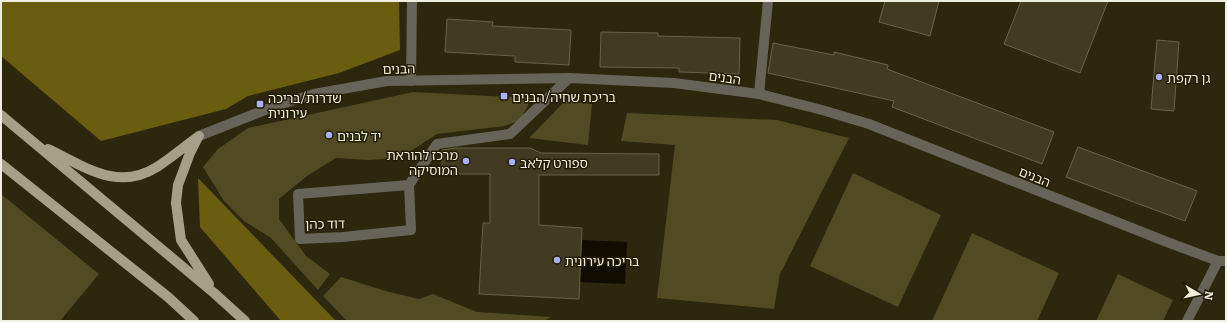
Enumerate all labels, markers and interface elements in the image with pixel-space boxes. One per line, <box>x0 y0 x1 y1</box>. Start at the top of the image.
street label: הבנים <box>382 58 416 78</box>
street label: הבנים <box>707 65 743 89</box>
place label: גן רקפת <box>1167 68 1211 87</box>
marker: גן רקפת <box>1154 72 1164 82</box>
place label: בריכת שחיה/הבנים <box>512 87 616 106</box>
place label: שדרות/בריכה עירונית <box>268 88 342 122</box>
marker: בריכת שחיה/הבנים <box>499 91 509 101</box>
marker: שדרות/בריכה עירונית <box>255 99 265 109</box>
place label: יד לבנים <box>337 126 381 145</box>
marker: יד לבנים <box>324 130 334 140</box>
place label: מרכז להוראת המוסיקה <box>387 145 458 179</box>
place label: ספורט קלאב <box>520 153 588 172</box>
marker: מרכז להוראת המוסיקה <box>461 156 471 166</box>
marker: ספורט קלאב <box>507 157 517 167</box>
street label: הבנים <box>1016 161 1054 191</box>
street label: דוד כהן <box>305 213 345 233</box>
place label: בריכה עירונית <box>565 251 639 270</box>
marker: בריכה עירונית <box>552 255 562 265</box>
north arrow <box>1179 274 1219 314</box>
text: N <box>1201 290 1218 302</box>

